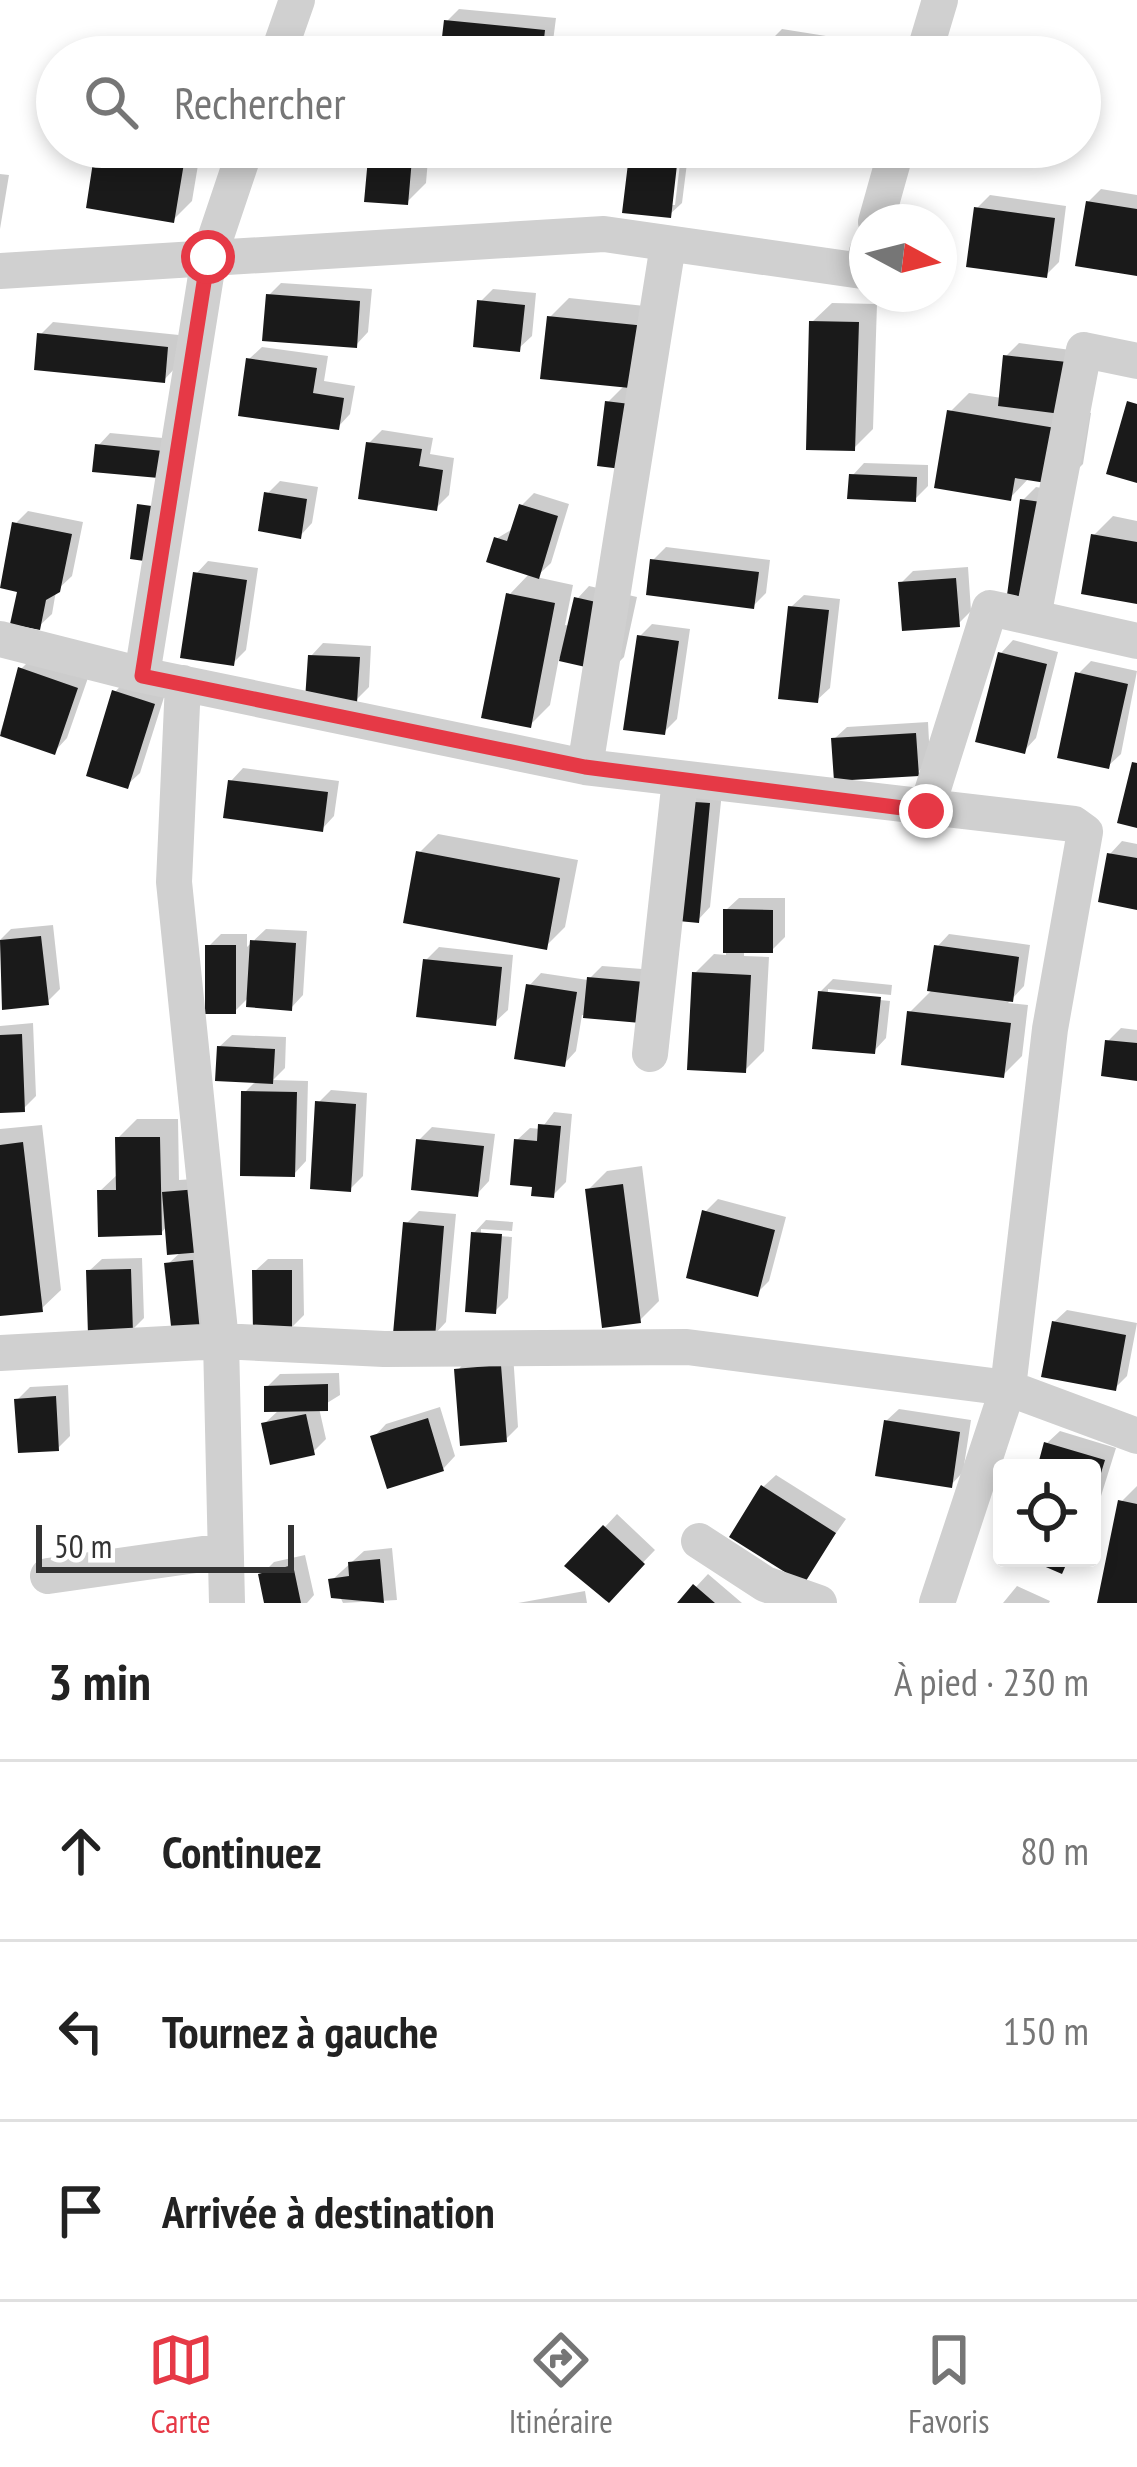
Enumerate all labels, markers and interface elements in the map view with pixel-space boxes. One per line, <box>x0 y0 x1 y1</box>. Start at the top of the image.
search box <box>36 36 1101 168</box>
icon: search <box>78 69 144 135</box>
text: Rechercher <box>174 73 346 131</box>
north arrow <box>849 204 957 312</box>
route start <box>181 230 235 284</box>
route end <box>899 784 953 838</box>
map controls <box>993 1459 1101 1567</box>
button: locate <box>993 1459 1101 1567</box>
scale bar <box>36 1519 294 1572</box>
text: 50 m <box>54 1524 112 1567</box>
text: 3 min <box>48 1648 151 1714</box>
text: À pied · 230 m <box>894 1656 1089 1707</box>
icon: ahead <box>48 1818 114 1884</box>
text: Continuez <box>162 1822 321 1880</box>
text: 80 m <box>1020 1825 1089 1876</box>
icon: left <box>48 1998 114 2064</box>
text: Tournez à gauche <box>162 2002 438 2060</box>
text: 150 m <box>1003 2005 1089 2056</box>
icon: arrive <box>48 2178 114 2244</box>
text: Arrivée à destination <box>162 2182 495 2240</box>
tab: Carte <box>148 2327 214 2442</box>
tab: Itinéraire <box>509 2327 613 2442</box>
tab: Favoris <box>908 2327 989 2442</box>

